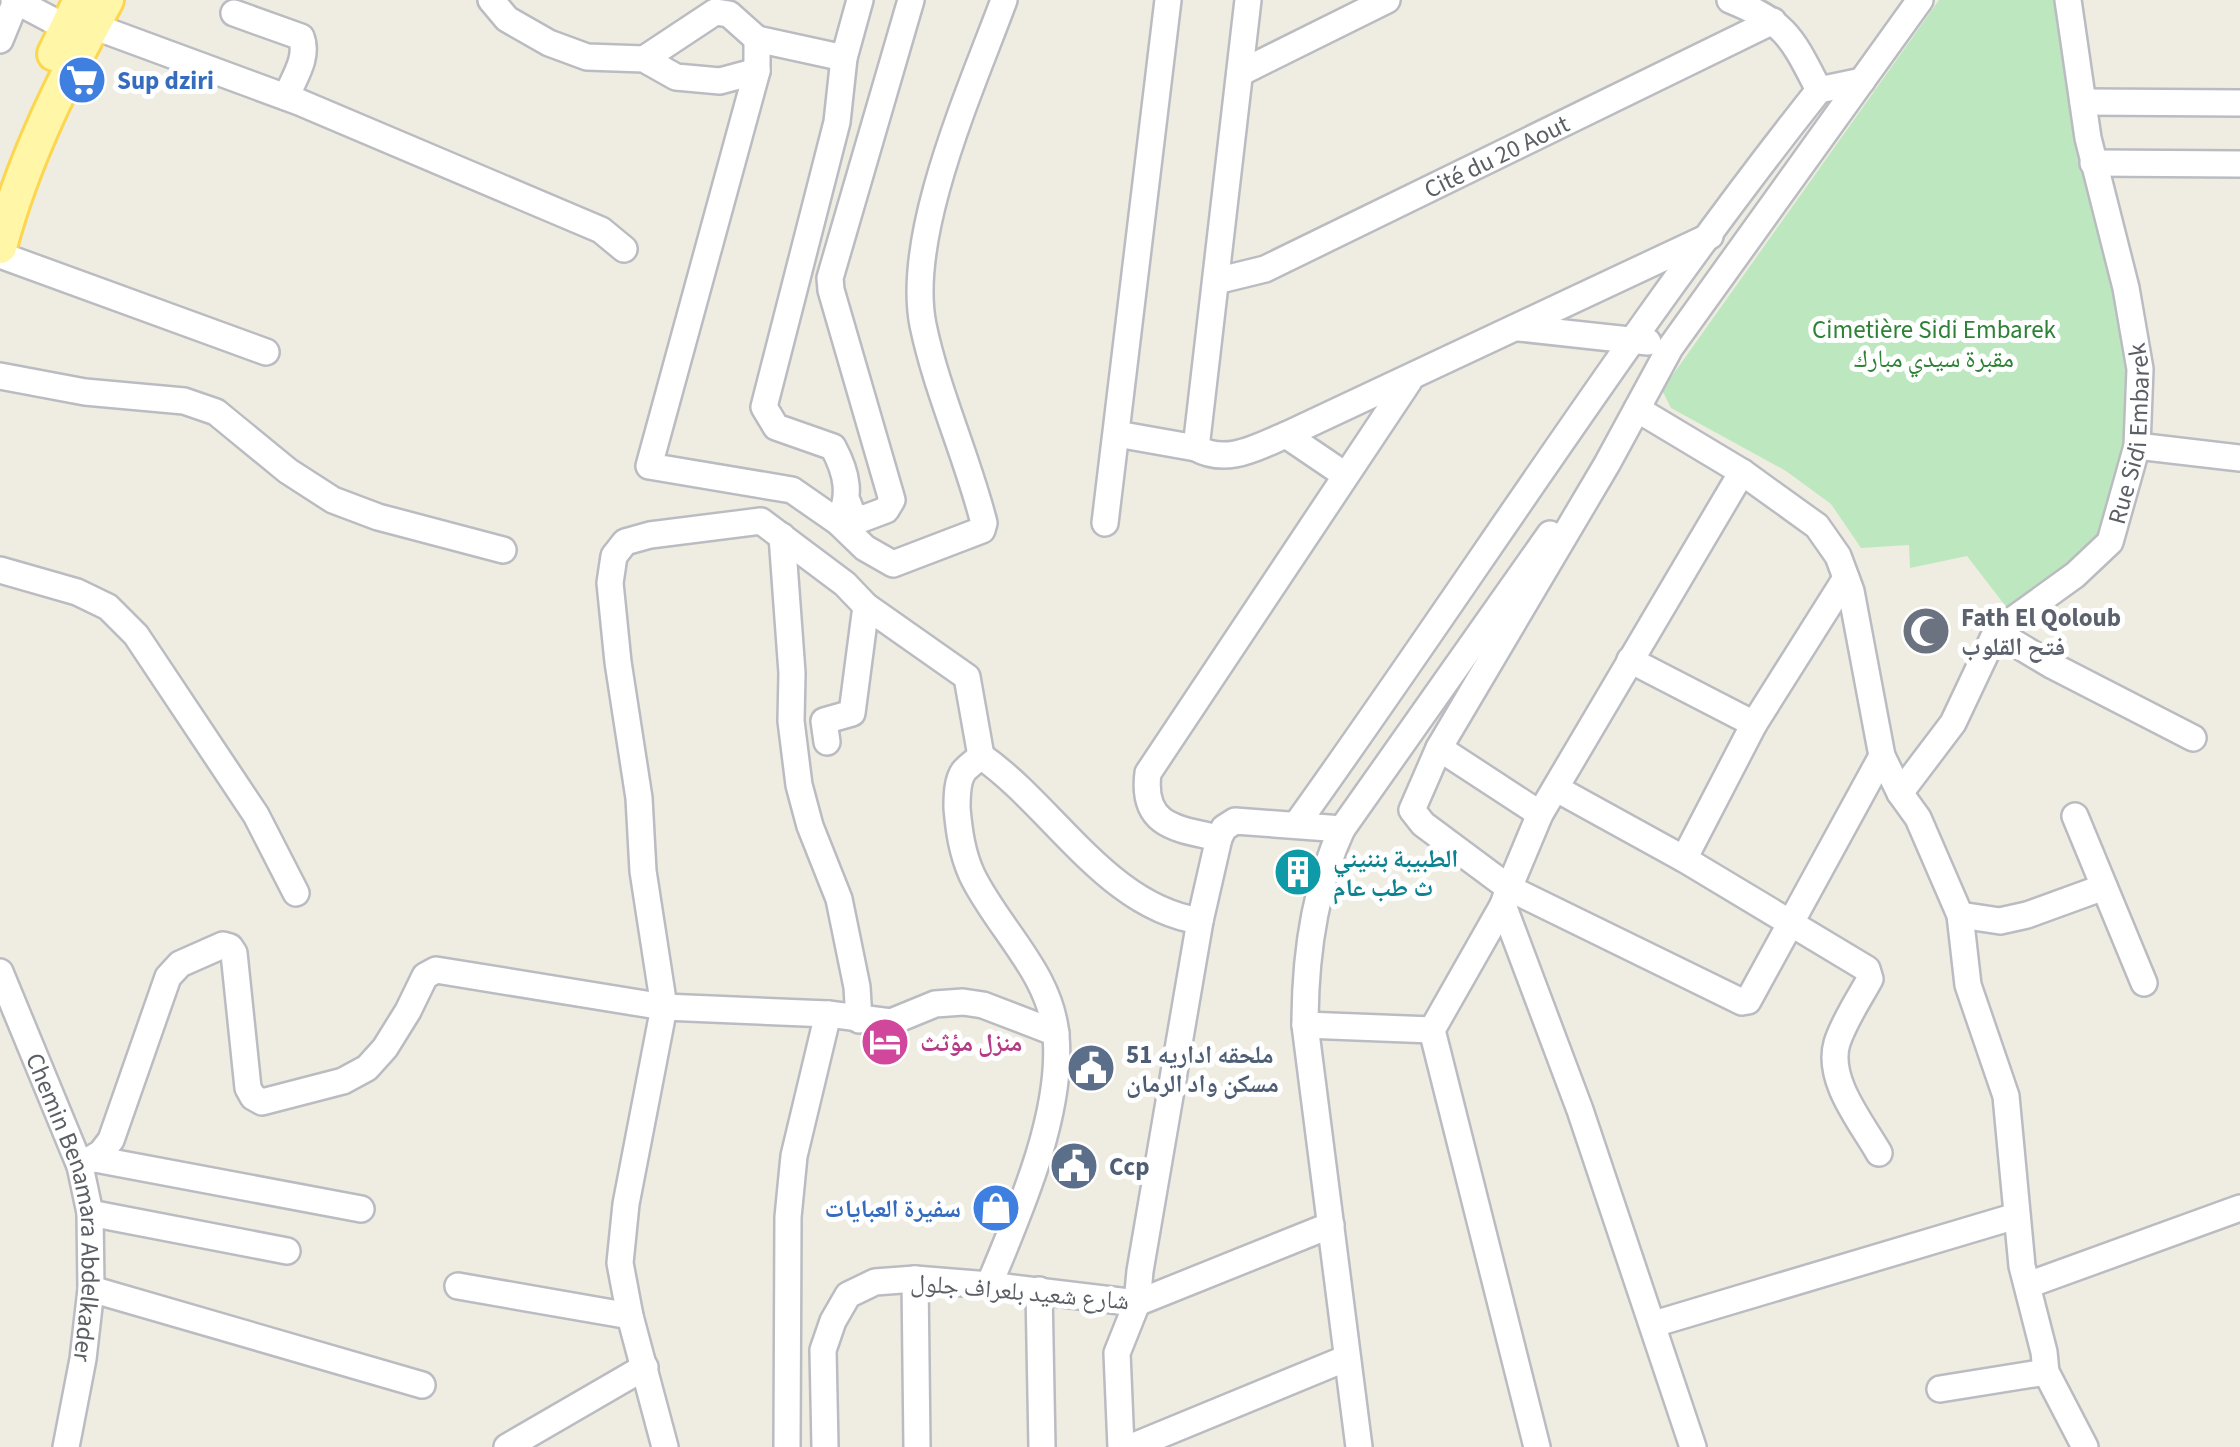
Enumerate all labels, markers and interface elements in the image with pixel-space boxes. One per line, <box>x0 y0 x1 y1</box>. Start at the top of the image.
supermarket icon: Sup dziri <box>56 54 108 106</box>
place label: Sup dziri <box>117 63 214 99</box>
street label: Cité du 20 Aout <box>1418 106 1576 208</box>
park label: Cimetière Sidi Embarek مقبرة سيدي مبارك <box>1812 312 2057 378</box>
street label: Rue Sidi Embarek <box>2099 340 2159 528</box>
place label: Fath El Qoloub فتح القلوب <box>1961 600 2121 665</box>
mosque icon: Fath El Qoloub فتح القلوب <box>1900 605 1952 657</box>
place label: الطبيبة بننيني ث طب عام <box>1333 841 1458 906</box>
building icon: الطبيبة بننيني ث طب عام <box>1272 846 1324 898</box>
hotel icon: منزل مؤثث <box>859 1016 911 1068</box>
place label: منزل مؤثث <box>920 1025 1022 1061</box>
place label: ملحقه اداريه 51 مسكن واد الرمان <box>1126 1037 1279 1102</box>
public building icon: ملحقه اداريه 51 مسكن واد الرمان <box>1065 1042 1117 1094</box>
street label: Chemin Benamara Abdelkader <box>16 1048 108 1364</box>
public building icon: Ccp <box>1048 1140 1100 1192</box>
place label: Ccp <box>1109 1149 1150 1185</box>
shop icon: سفيرة العبايات <box>970 1182 1022 1234</box>
place label: سفيرة العبايات <box>825 1191 961 1227</box>
street label: شارع شعيد بلعراف جلول <box>909 1265 1131 1319</box>

